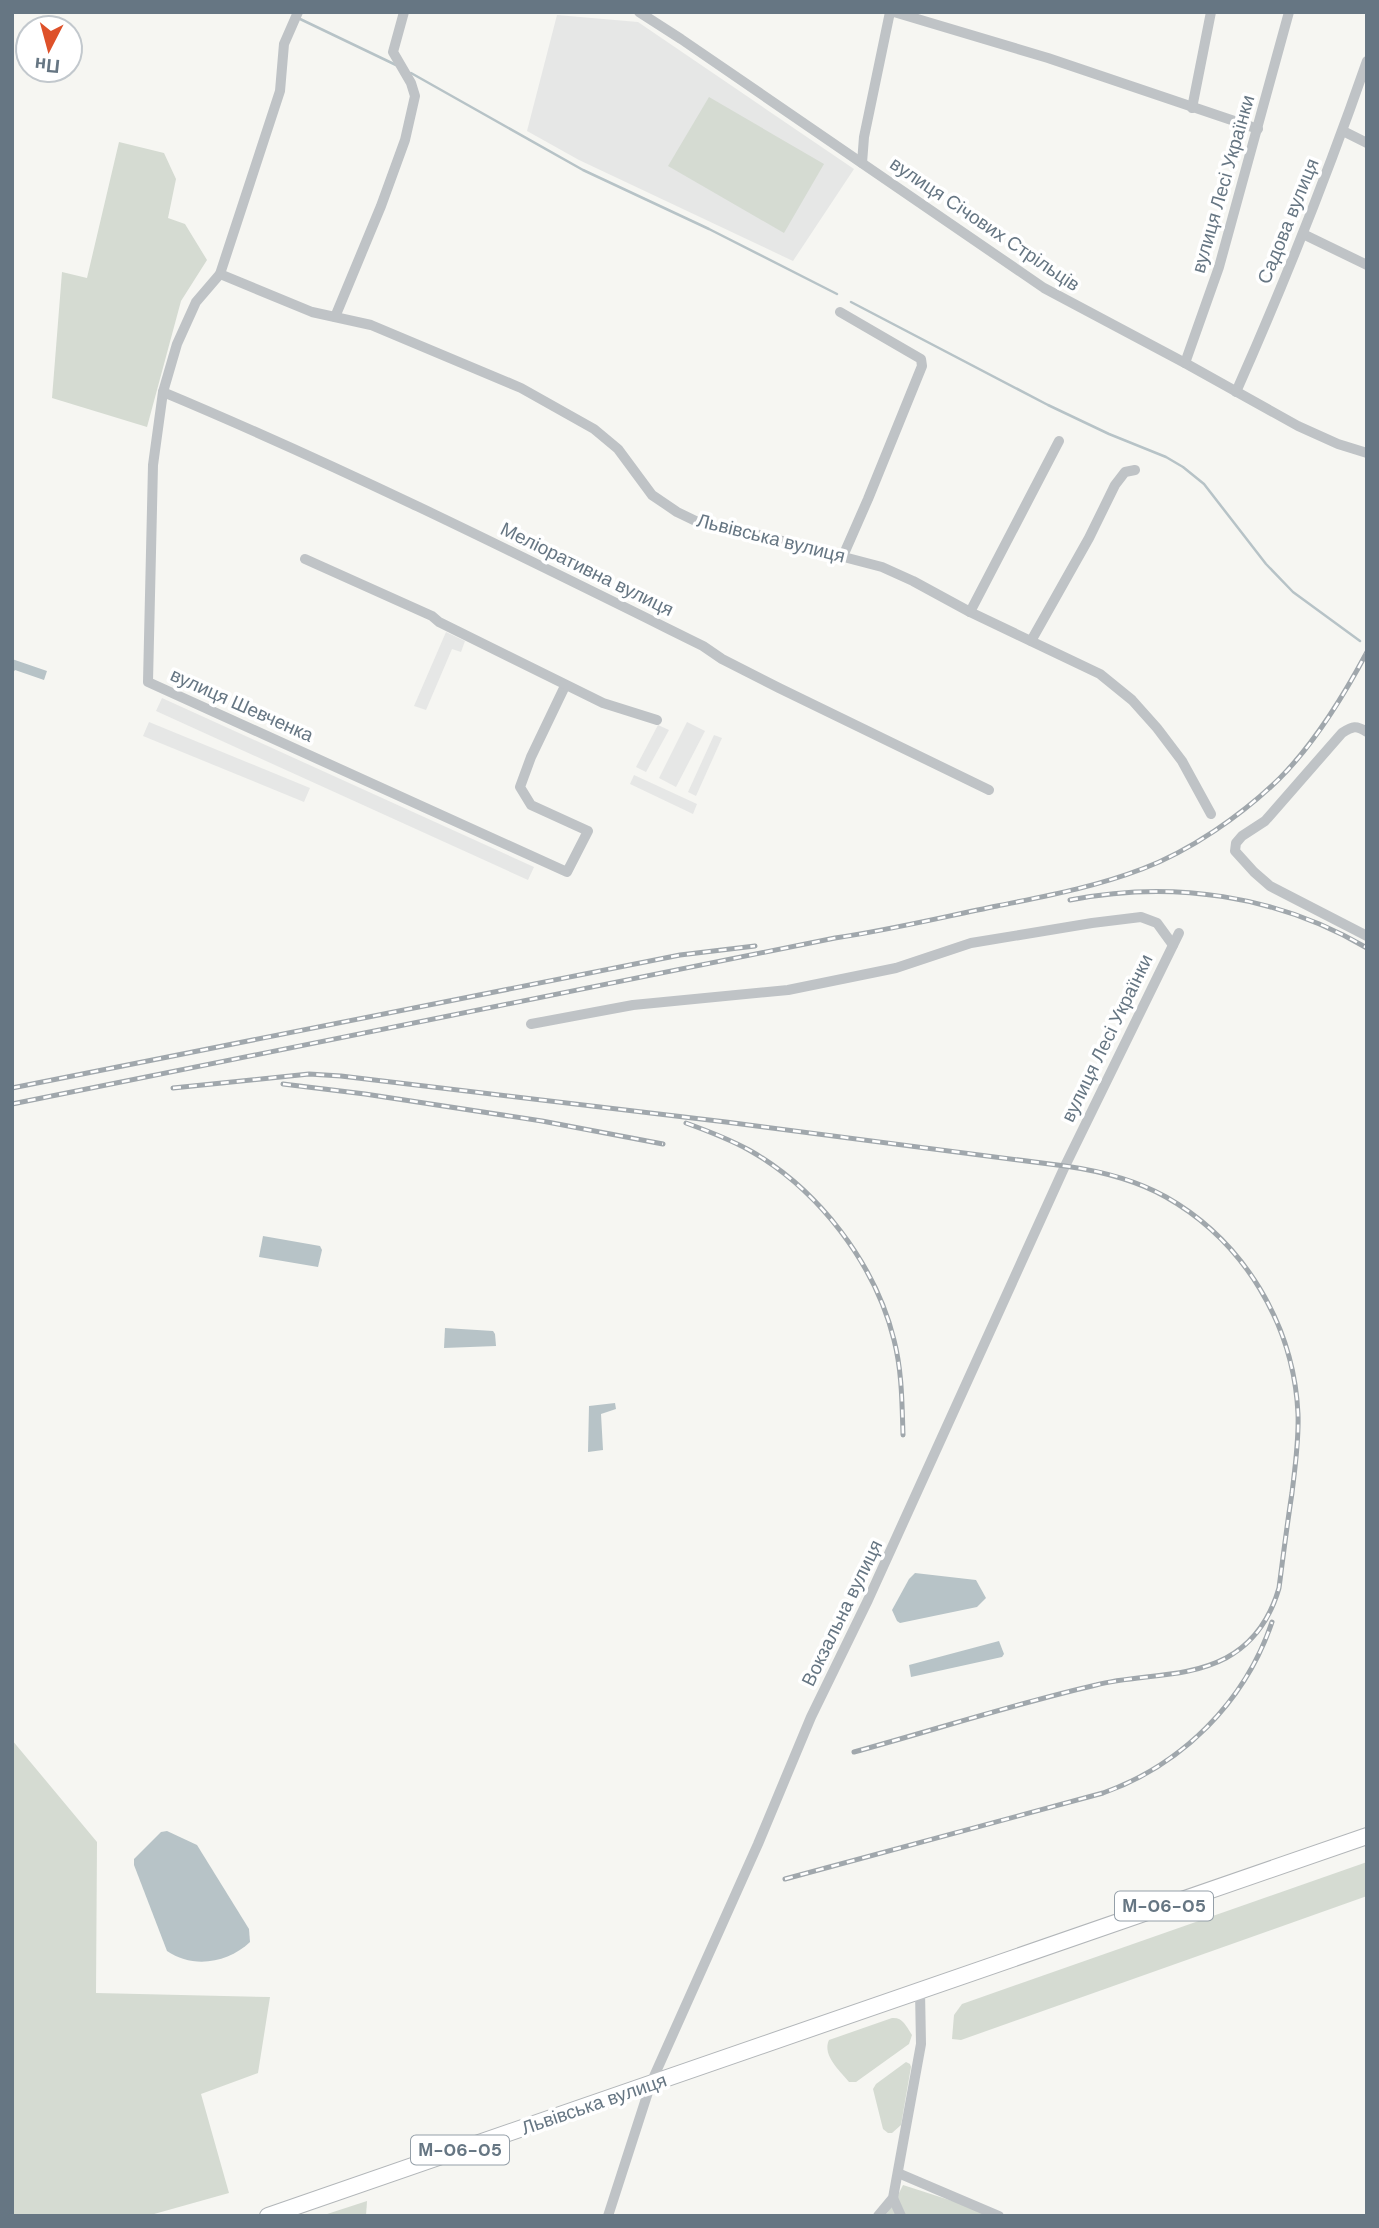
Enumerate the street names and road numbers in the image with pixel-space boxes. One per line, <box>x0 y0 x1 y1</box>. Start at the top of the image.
street label: вулиця Лесі Українки <box>1186 92 1260 276</box>
street label: вулиця Січових Стрільців <box>885 151 1085 297</box>
street label: Садова вулиця <box>1251 155 1325 287</box>
street label: Львівська вулиця <box>694 507 848 569</box>
street label: Меліоративна вулиця <box>496 516 678 622</box>
street label: вулиця Шевченка <box>166 662 318 748</box>
street label: вулиця Лесі Українки <box>1055 950 1159 1126</box>
street label: Вокзальна вулиця <box>796 1536 888 1690</box>
road number: М-06-05 <box>1115 1892 1213 1920</box>
street label: Львівська вулиця <box>518 2067 670 2141</box>
road number: М-06-05 <box>411 2136 509 2164</box>

